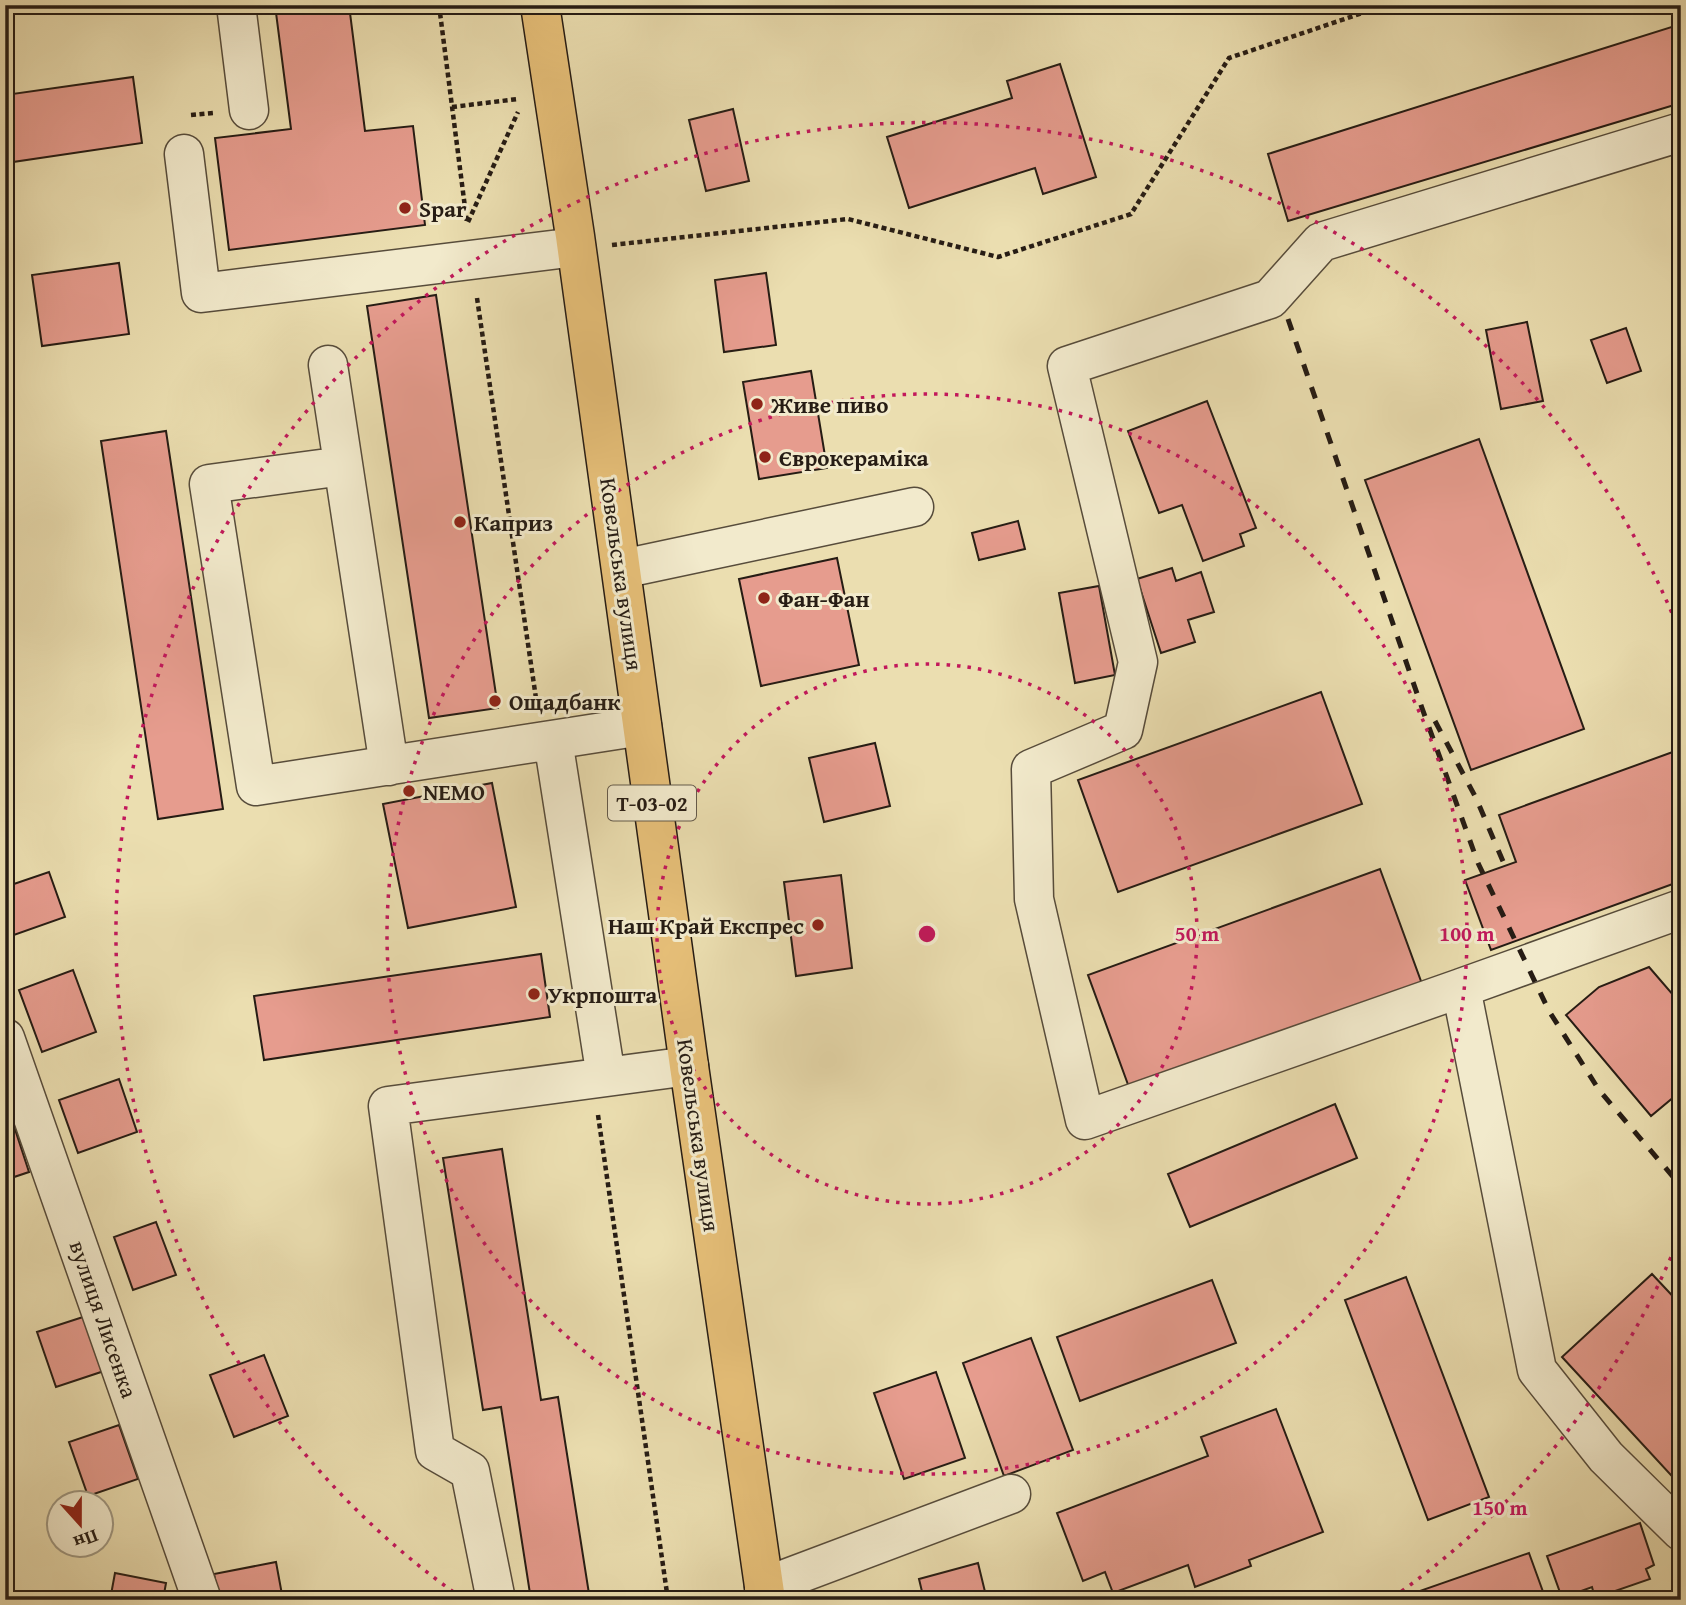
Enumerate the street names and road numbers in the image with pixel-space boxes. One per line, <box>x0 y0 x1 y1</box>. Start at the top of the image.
street label: Ковельська вулиця <box>592 475 652 673</box>
road number: Т-03-02 <box>608 786 696 820</box>
street label: Ковельська вулиця <box>669 1036 729 1234</box>
street label: вулиця Лисенка <box>62 1236 146 1402</box>

